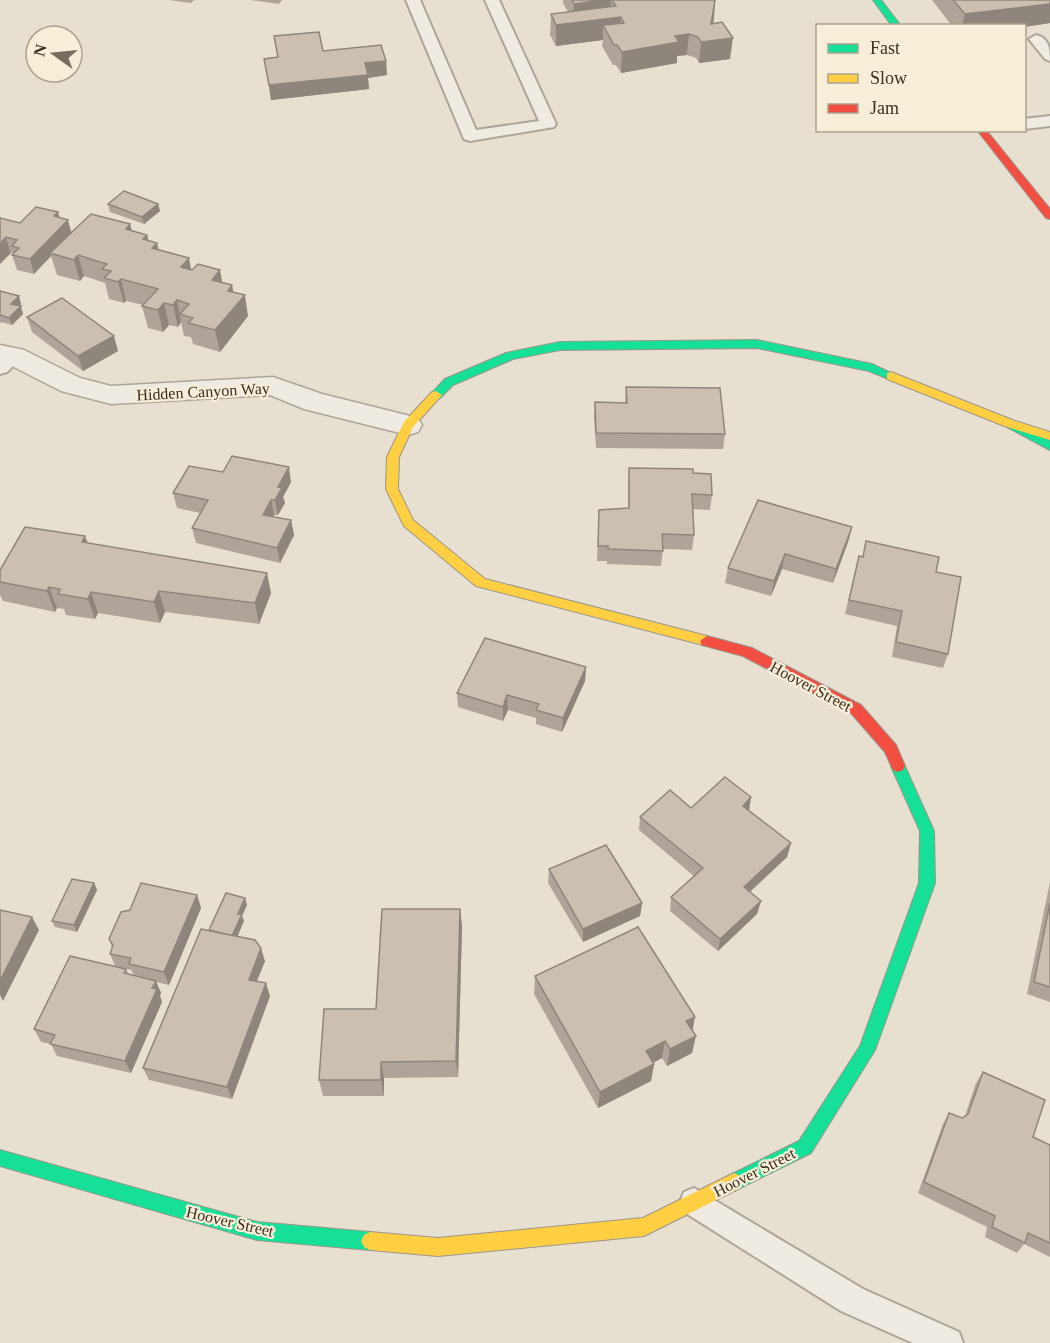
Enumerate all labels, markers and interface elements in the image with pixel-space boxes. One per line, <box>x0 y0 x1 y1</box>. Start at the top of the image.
north arrow <box>24 24 84 84</box>
legend <box>816 24 1026 132</box>
text: Fast <box>870 38 900 58</box>
text: N <box>30 42 50 58</box>
text: Slow <box>870 68 907 88</box>
text: Jam <box>870 98 899 118</box>
street label: Hidden Canyon Way <box>136 380 270 404</box>
street label: Hoover Street <box>767 658 855 715</box>
street label: Hoover Street <box>711 1144 798 1200</box>
street label: Hoover Street <box>184 1203 276 1240</box>

